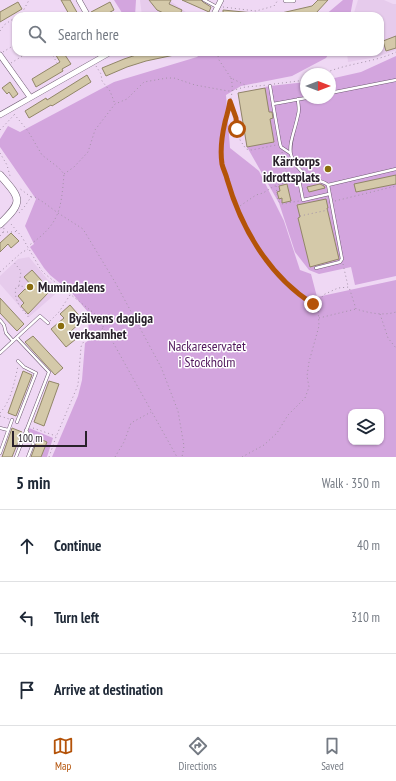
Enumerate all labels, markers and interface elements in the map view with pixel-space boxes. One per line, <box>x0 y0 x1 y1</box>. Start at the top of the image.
search box <box>12 12 384 56</box>
icon: search <box>26 23 48 45</box>
text: Search here <box>58 25 119 44</box>
north arrow <box>300 68 336 104</box>
route start <box>228 120 246 138</box>
place label: Kärrtorps idrottsplats <box>263 152 320 186</box>
marker: Kärrtorps idrottsplats <box>323 164 333 174</box>
place label: Mumindalens <box>38 278 105 296</box>
marker: Mumindalens <box>25 282 35 292</box>
route end <box>304 295 322 313</box>
place label: Byälvens dagliga verksamhet <box>68 309 153 343</box>
marker: Byälvens dagliga verksamhet <box>56 321 66 331</box>
park label: Nackareservatet i Stockholm <box>168 337 246 371</box>
map controls <box>348 409 384 445</box>
button: layers <box>348 409 384 445</box>
scale bar <box>12 429 87 448</box>
text: 100 m <box>18 431 42 445</box>
text: 5 min <box>16 472 50 494</box>
text: Walk · 350 m <box>322 475 380 492</box>
icon: ahead <box>16 535 38 557</box>
text: Continue <box>54 536 101 555</box>
text: 40 m <box>357 537 380 554</box>
icon: left <box>16 607 38 629</box>
text: Turn left <box>54 608 99 627</box>
text: 310 m <box>351 609 380 626</box>
icon: arrive <box>16 679 38 701</box>
text: Arrive at destination <box>54 680 163 699</box>
tab: Map <box>52 735 74 773</box>
tab: Directions <box>179 735 217 773</box>
tab: Saved <box>321 735 344 773</box>

